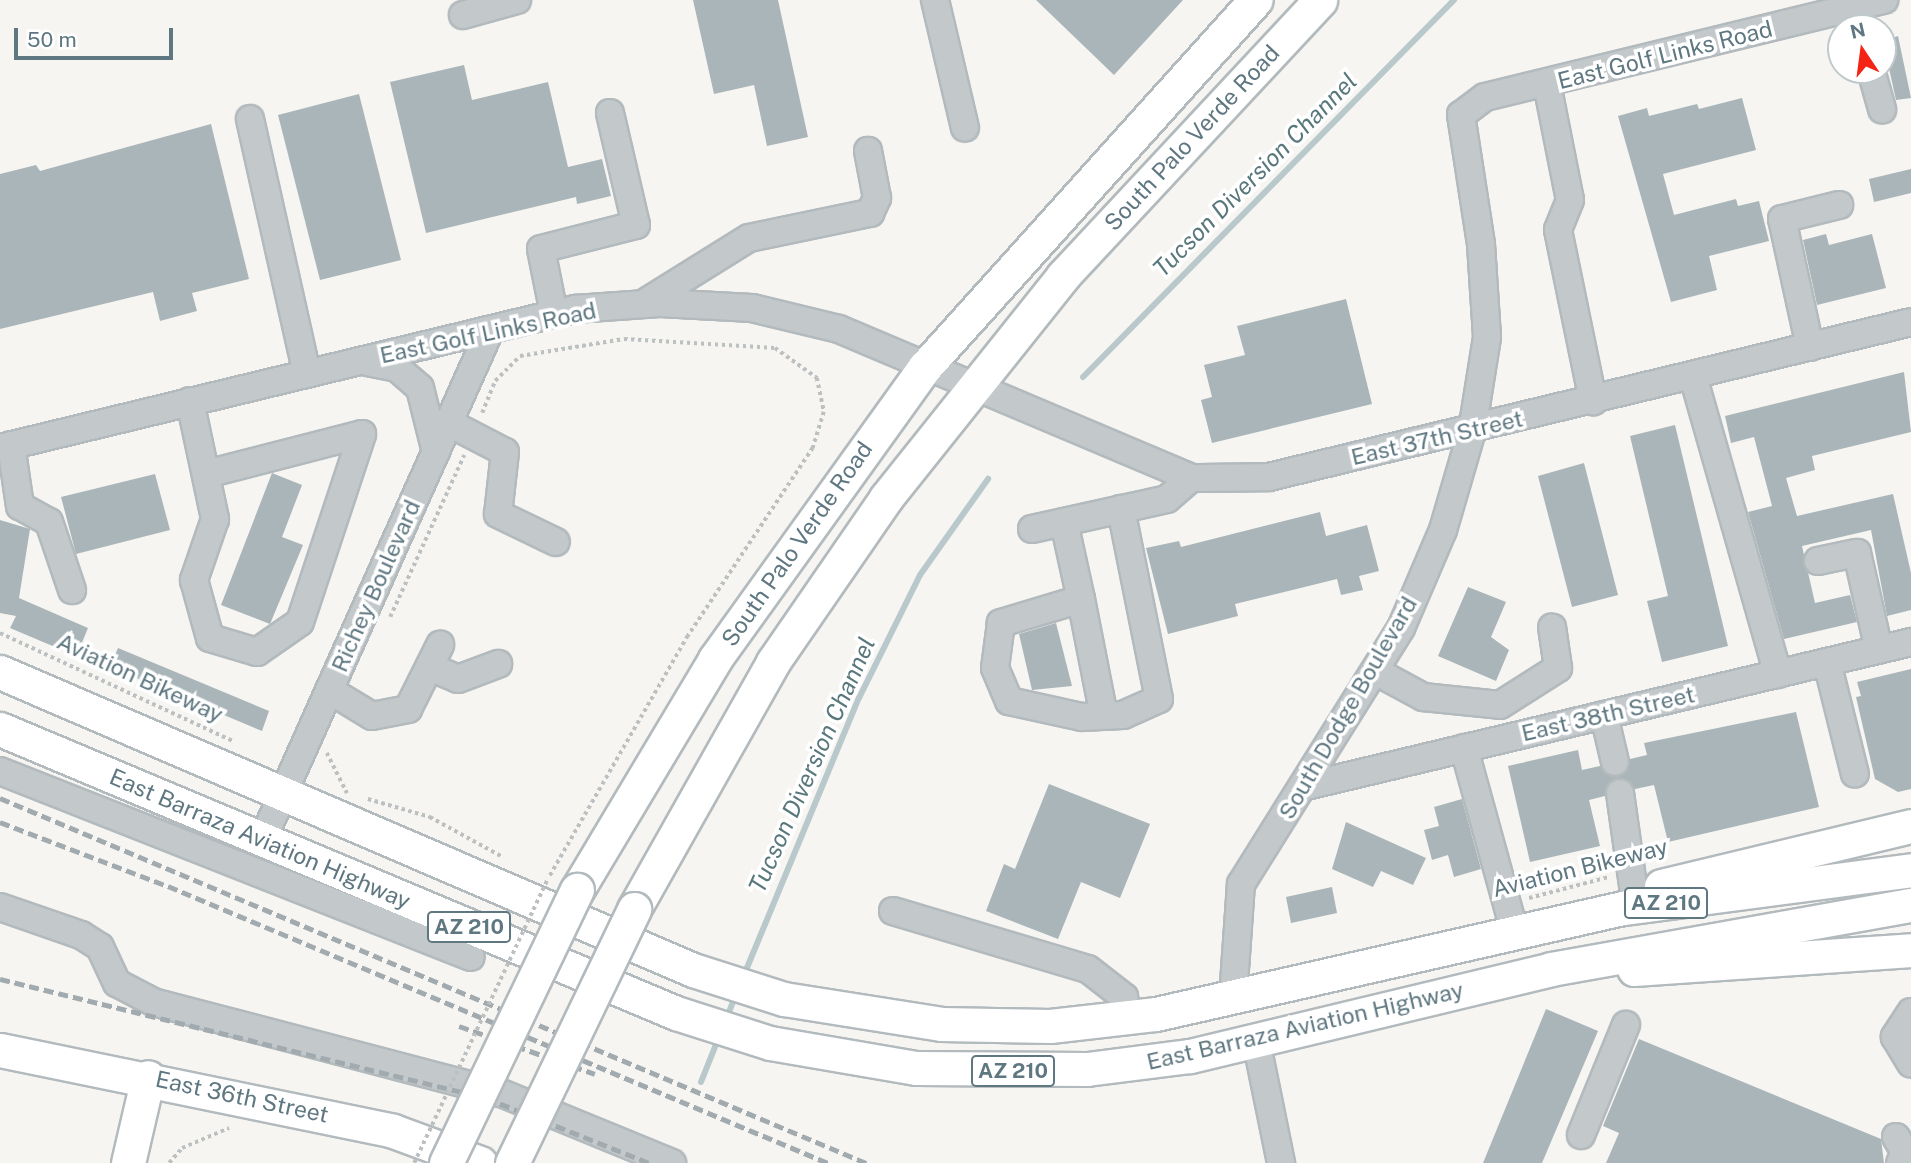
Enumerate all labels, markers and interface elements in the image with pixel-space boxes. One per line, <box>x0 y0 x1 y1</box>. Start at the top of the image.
scale bar <box>18 14 177 58</box>
north arrow <box>1827 14 1897 84</box>
street label: East Golf Links Road <box>1555 15 1775 95</box>
text: N <box>1848 18 1867 43</box>
text: 50 m <box>27 27 77 52</box>
street label: South Palo Verde Road <box>1098 39 1286 237</box>
water label: Tucson Diversion Channel <box>1147 67 1363 283</box>
street label: East Golf Links Road <box>377 297 599 369</box>
street label: East 37th Street <box>1348 405 1526 471</box>
street label: South Palo Verde Road <box>716 436 878 652</box>
street label: Richey Boulevard <box>326 496 426 676</box>
street label: South Dodge Boulevard <box>1273 592 1423 824</box>
street label: Aviation Bikeway <box>53 628 227 728</box>
water label: Tucson Diversion Channel <box>743 633 881 897</box>
street label: East 38th Street <box>1519 681 1697 747</box>
street label: East Barraza Aviation Highway <box>105 763 415 915</box>
street label: Aviation Bikeway <box>1489 833 1671 903</box>
road number: AZ 210 <box>1624 886 1708 920</box>
road number: AZ 210 <box>427 909 511 944</box>
street label: East Barraza Aviation Highway <box>1144 976 1466 1076</box>
road number: AZ 210 <box>971 1054 1055 1088</box>
street label: East 36th Street <box>153 1065 331 1129</box>

